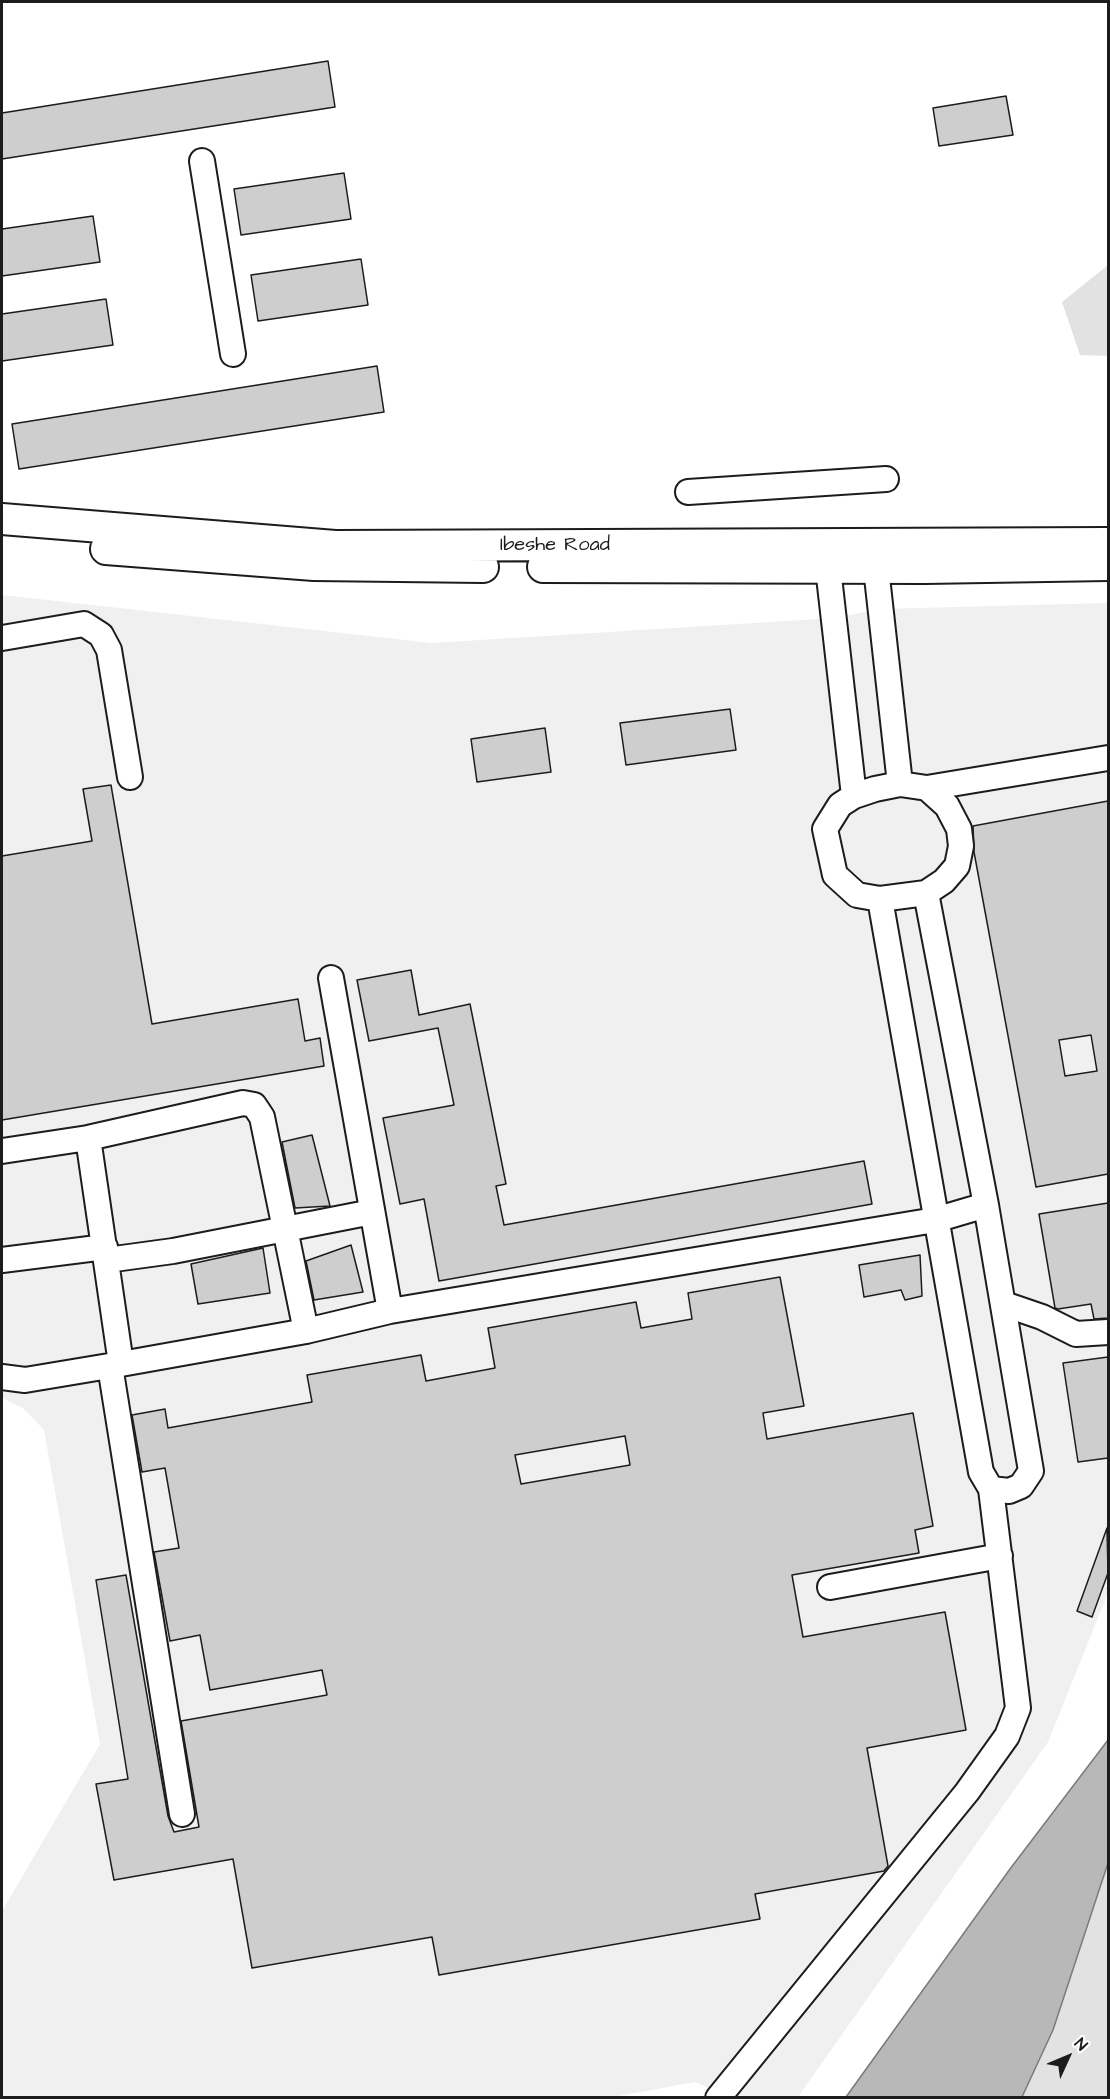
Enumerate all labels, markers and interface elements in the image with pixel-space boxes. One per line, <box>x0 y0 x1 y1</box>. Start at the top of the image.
street label: Ibeshe Road <box>500 534 610 558</box>
north arrow <box>1038 2027 1098 2087</box>
text: N <box>1070 2033 1092 2056</box>

